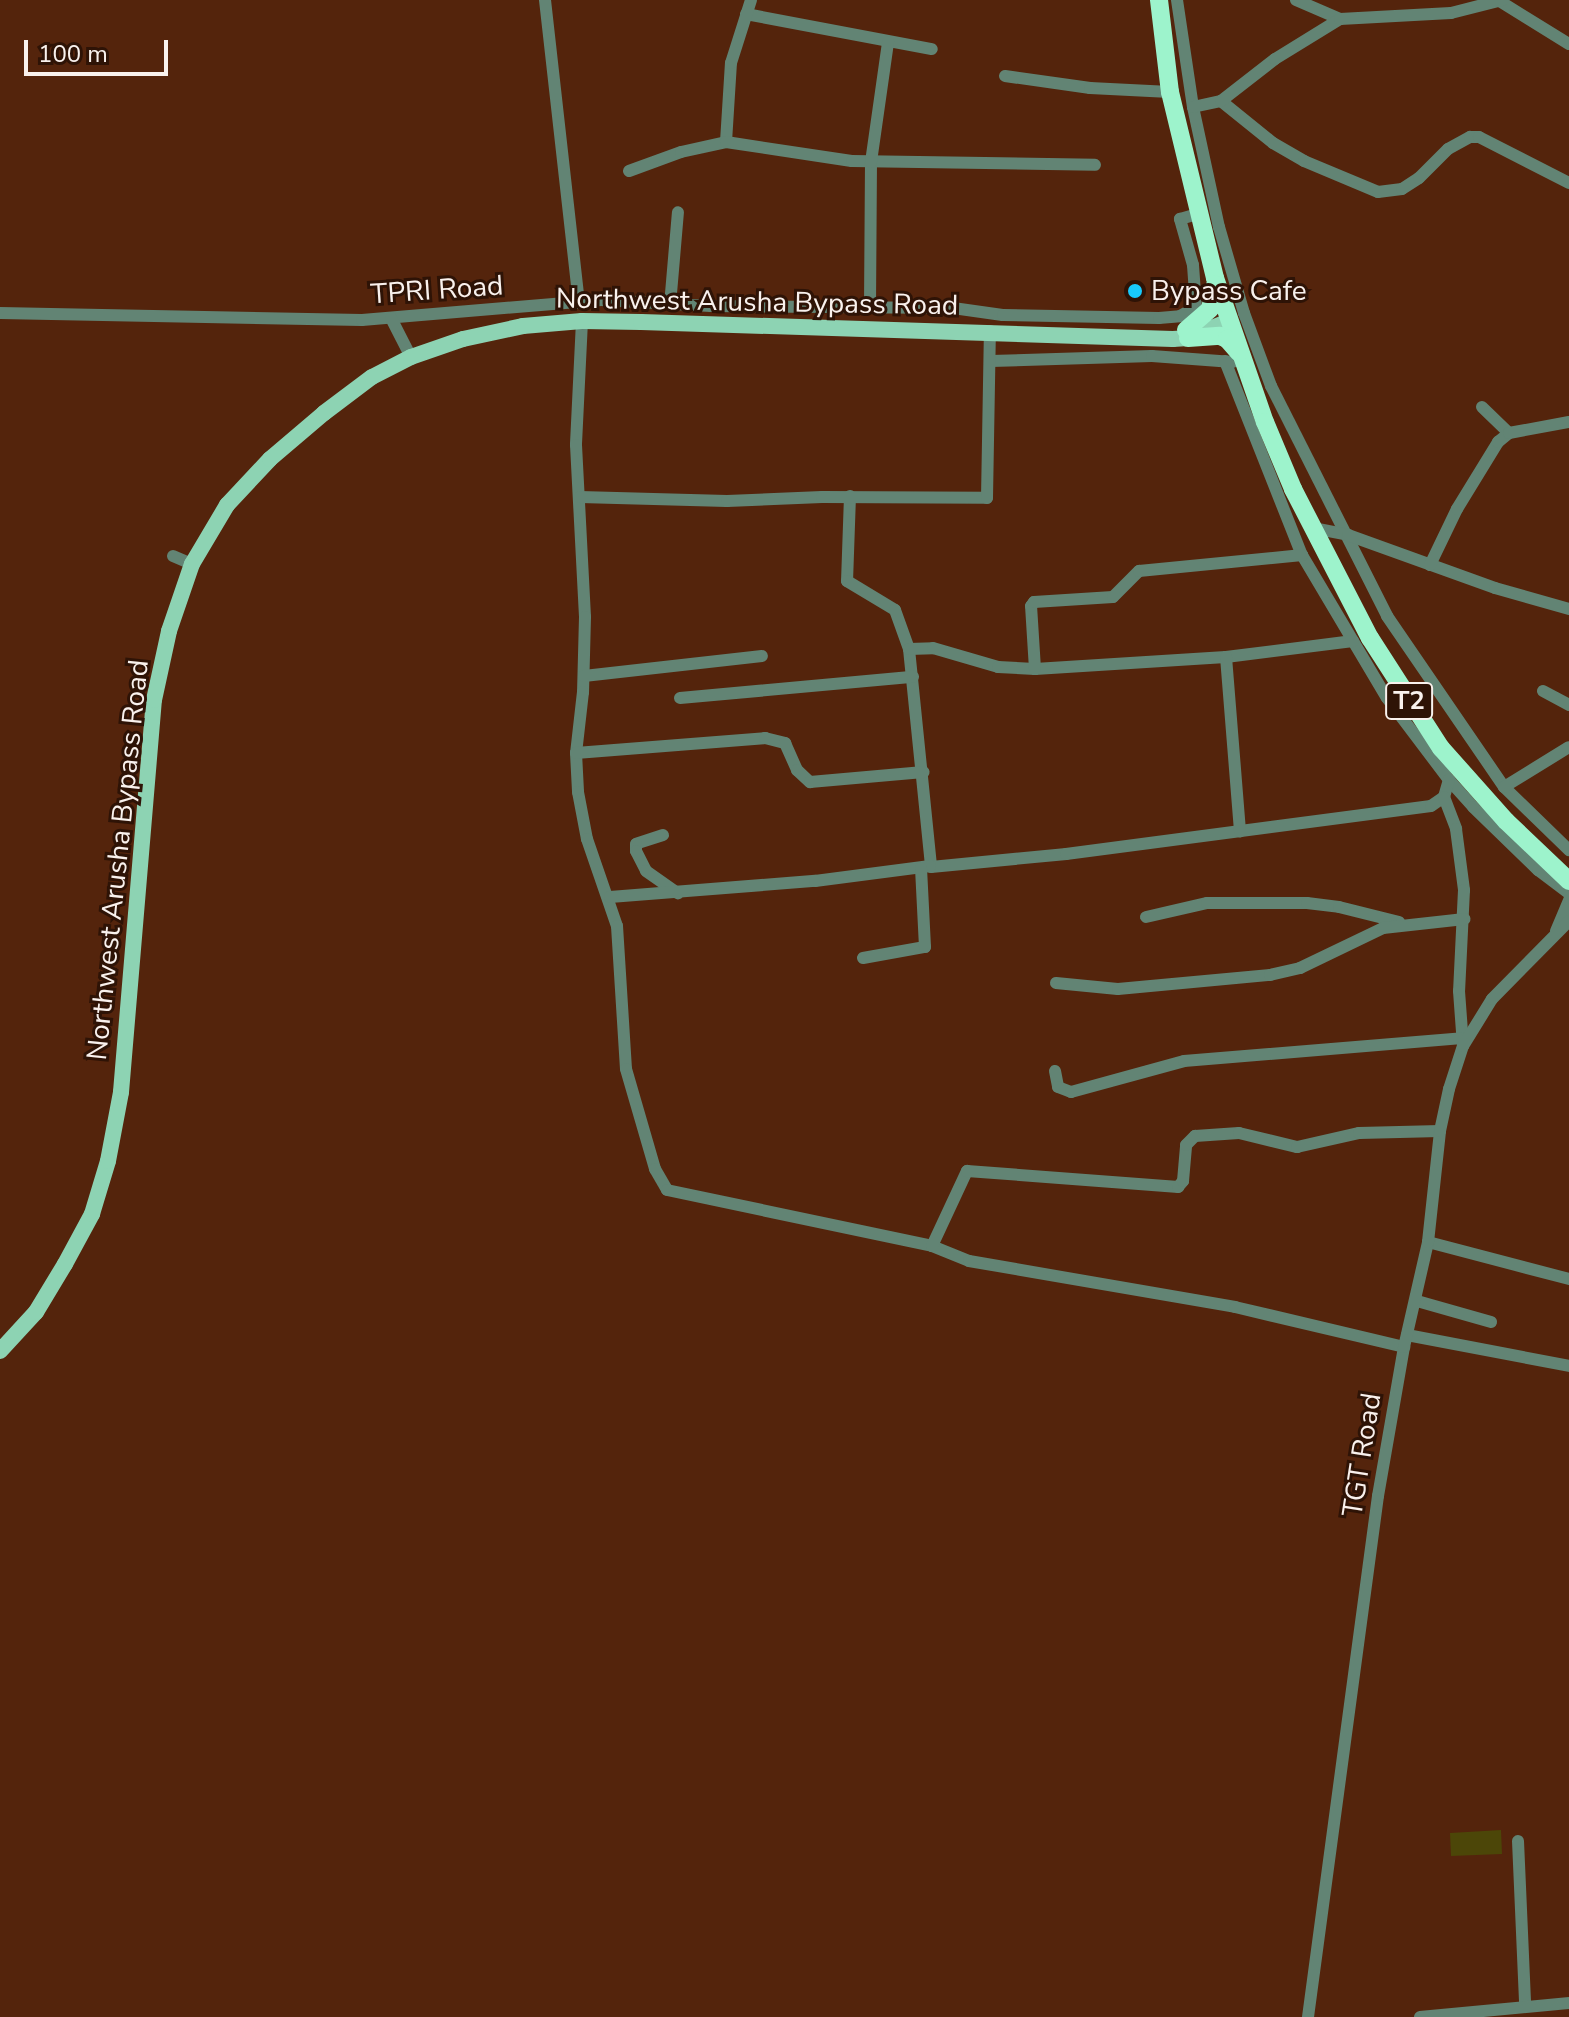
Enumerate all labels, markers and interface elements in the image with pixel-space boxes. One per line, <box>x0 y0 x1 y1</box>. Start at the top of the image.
scale bar <box>28 24 172 74</box>
text: 100 m <box>38 38 108 70</box>
street label: TPRI Road <box>370 269 504 311</box>
place label: Bypass Cafe <box>1151 274 1307 308</box>
street label: Northwest Arusha Bypass Road <box>555 282 959 322</box>
marker: Bypass Cafe <box>1126 282 1144 300</box>
street label: Northwest Arusha Bypass Road <box>80 658 156 1062</box>
road number: T2 <box>1385 679 1433 723</box>
street label: TGT Road <box>1336 1391 1388 1519</box>

